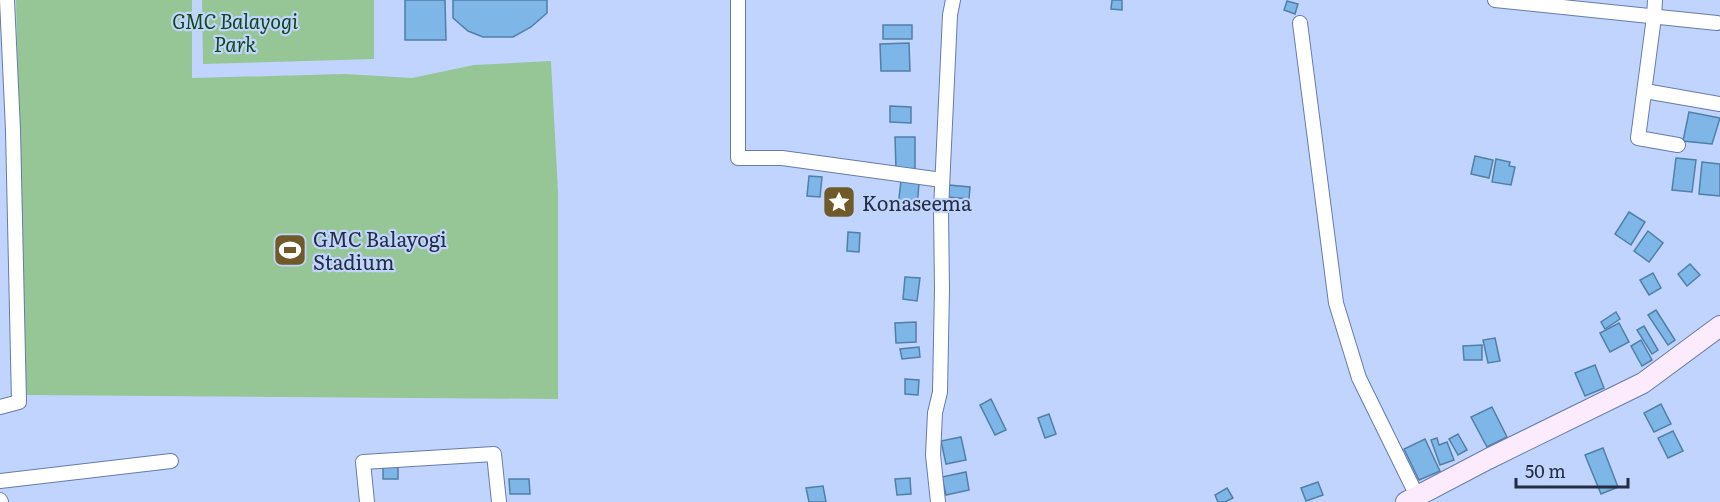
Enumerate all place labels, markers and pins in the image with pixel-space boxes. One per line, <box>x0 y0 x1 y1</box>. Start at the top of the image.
place icon: Konaseema <box>821 184 857 220</box>
place label: Konaseema <box>862 187 972 217</box>
place label: GMC Balayogi Stadium <box>313 223 447 276</box>
sports icon: GMC Balayogi Stadium <box>272 232 308 268</box>

